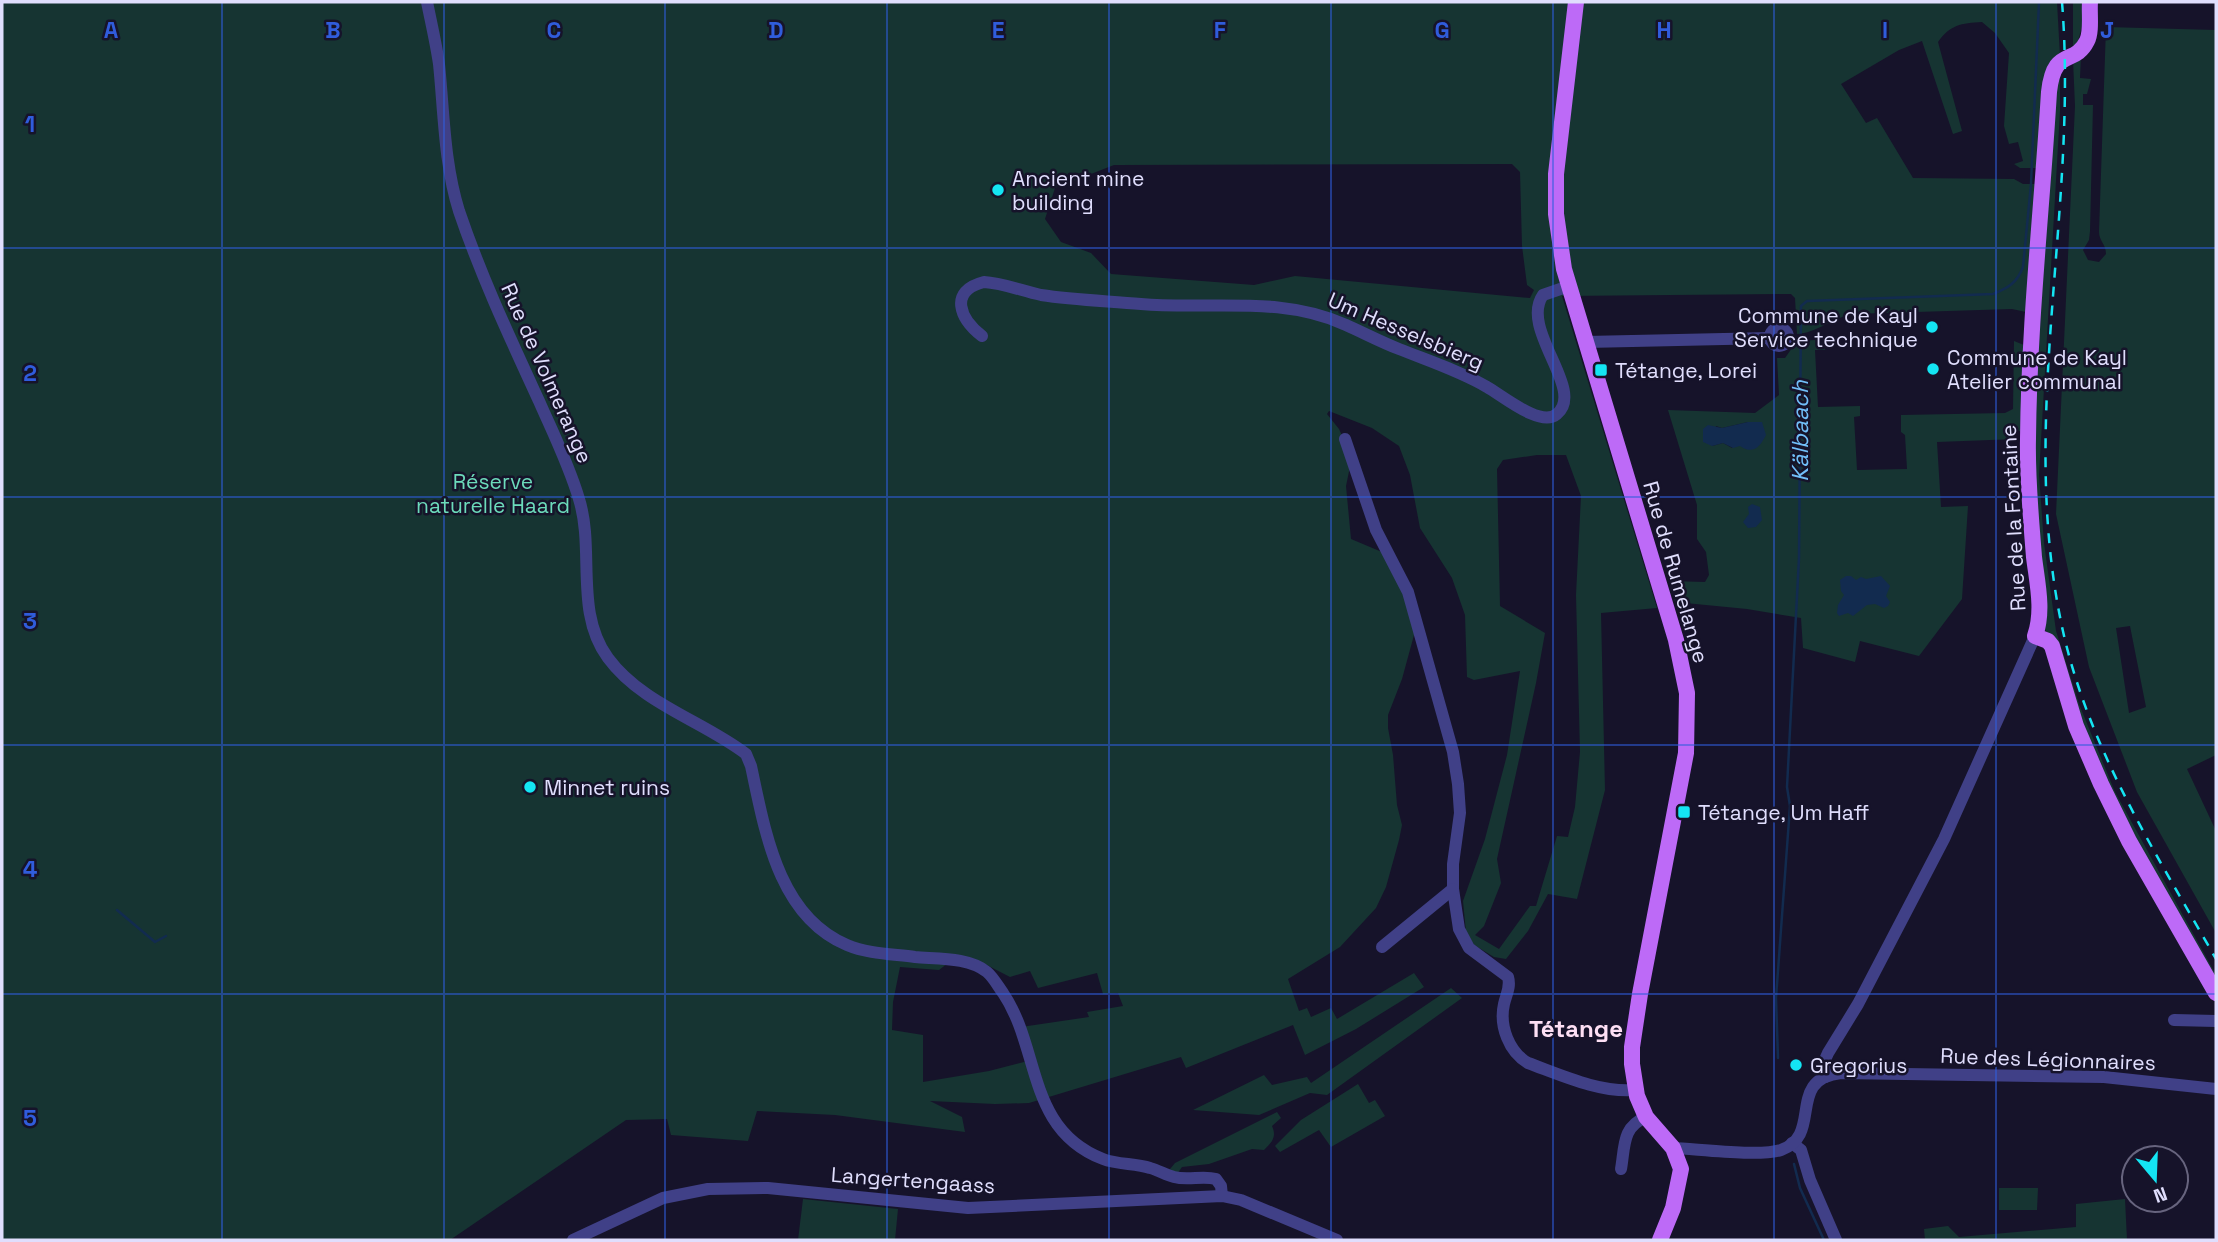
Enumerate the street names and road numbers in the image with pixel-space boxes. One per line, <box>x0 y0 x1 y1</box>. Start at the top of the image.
street label: Rue de Volmerange <box>495 279 599 467</box>
street label: Um Hesselsbierg <box>1324 286 1488 376</box>
street label: Rue de la Fontaine <box>1995 424 2031 612</box>
street label: Rue de Rumelange <box>1637 478 1715 666</box>
street label: Rue des Légionnaires <box>1940 1042 2156 1076</box>
street label: Langertengaass <box>830 1161 996 1199</box>

